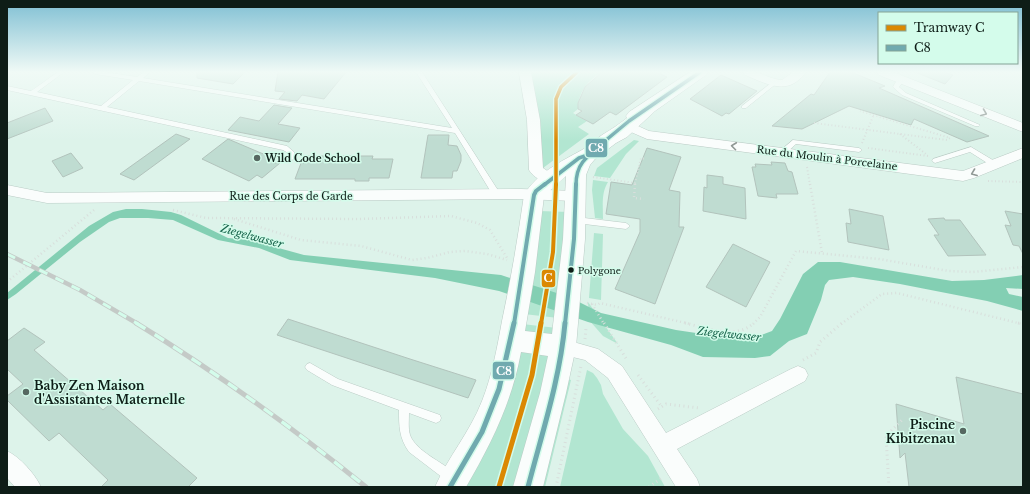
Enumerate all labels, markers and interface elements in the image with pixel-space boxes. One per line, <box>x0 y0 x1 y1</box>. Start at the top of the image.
legend <box>878 12 1018 64</box>
text: Tramway C <box>914 20 985 35</box>
text: C8 <box>914 40 931 55</box>
one-way arrow <box>981 108 988 116</box>
line badge: C8 <box>585 138 608 158</box>
text: C8 <box>588 141 604 155</box>
one-way arrow <box>731 142 737 151</box>
street label: Rue du Moulin à Porcelaine <box>756 143 898 173</box>
place label: Wild Code School <box>264 152 361 165</box>
marker: Wild Code School <box>252 153 262 163</box>
one-way arrow <box>970 168 977 176</box>
street label: Rue des Corps de Garde <box>229 190 353 203</box>
water label: Ziegelwasser <box>218 221 286 251</box>
marker: Polygone <box>566 265 576 275</box>
place label: Polygone <box>578 265 621 276</box>
line badge: C <box>541 269 556 288</box>
text: C <box>543 271 553 285</box>
water label: Ziegelwasser <box>695 324 763 344</box>
line badge: C8 <box>492 361 515 380</box>
text: C8 <box>496 364 512 378</box>
place label: Baby Zen Maison d'Assistantes Maternelle <box>34 378 185 407</box>
marker: Baby Zen Maison d'Assistantes Maternelle <box>21 387 31 397</box>
place label: Piscine Kibitzenau <box>886 417 955 446</box>
marker: Piscine Kibitzenau <box>958 426 968 436</box>

